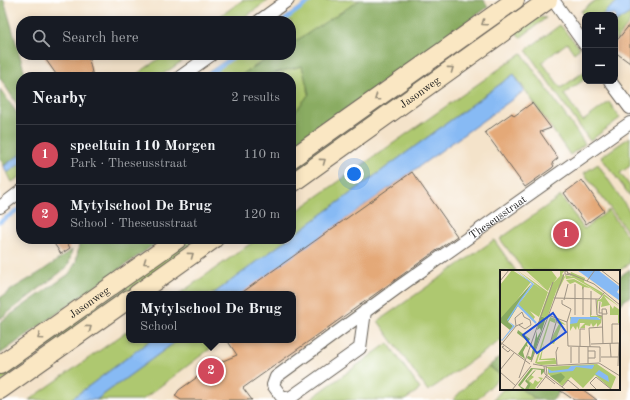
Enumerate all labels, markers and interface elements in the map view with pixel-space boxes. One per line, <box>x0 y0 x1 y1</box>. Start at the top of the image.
map controls <box>582 12 618 84</box>
button: + <box>582 12 618 48</box>
search box <box>16 16 296 60</box>
one-way arrow <box>481 18 488 25</box>
icon: search <box>30 27 52 49</box>
text: Search here <box>62 31 139 46</box>
button: − <box>582 48 618 84</box>
one-way arrow <box>447 67 454 74</box>
street label: Jasonweg <box>398 75 443 111</box>
text: Nearby <box>32 90 87 107</box>
text: 2 results <box>231 91 280 104</box>
one-way arrow <box>375 93 382 100</box>
text: speeltuin 110 Morgen <box>70 139 216 154</box>
text: 1 <box>41 148 49 161</box>
text: 110 m <box>243 148 280 161</box>
text: Park · Theseusstraat <box>70 157 187 170</box>
one-way arrow <box>318 159 325 166</box>
your location <box>344 164 364 184</box>
street label: Theseusstraat <box>468 194 529 242</box>
text: Mytylschool De Brug <box>70 199 212 214</box>
text: 2 <box>41 208 49 221</box>
text: 120 m <box>243 208 280 221</box>
text: School · Theseusstraat <box>70 217 198 230</box>
pin: 1 <box>553 219 579 249</box>
one-way arrow <box>187 253 194 260</box>
one-way arrow <box>144 257 151 264</box>
inset map <box>500 270 620 390</box>
street label: Jasonweg <box>68 285 112 321</box>
popup <box>126 291 296 343</box>
text: Mytylschool De Brug <box>140 302 282 317</box>
text: School <box>140 320 177 333</box>
one-way arrow <box>85 326 92 333</box>
one-way arrow <box>38 332 45 339</box>
pin: 2 <box>198 356 224 386</box>

